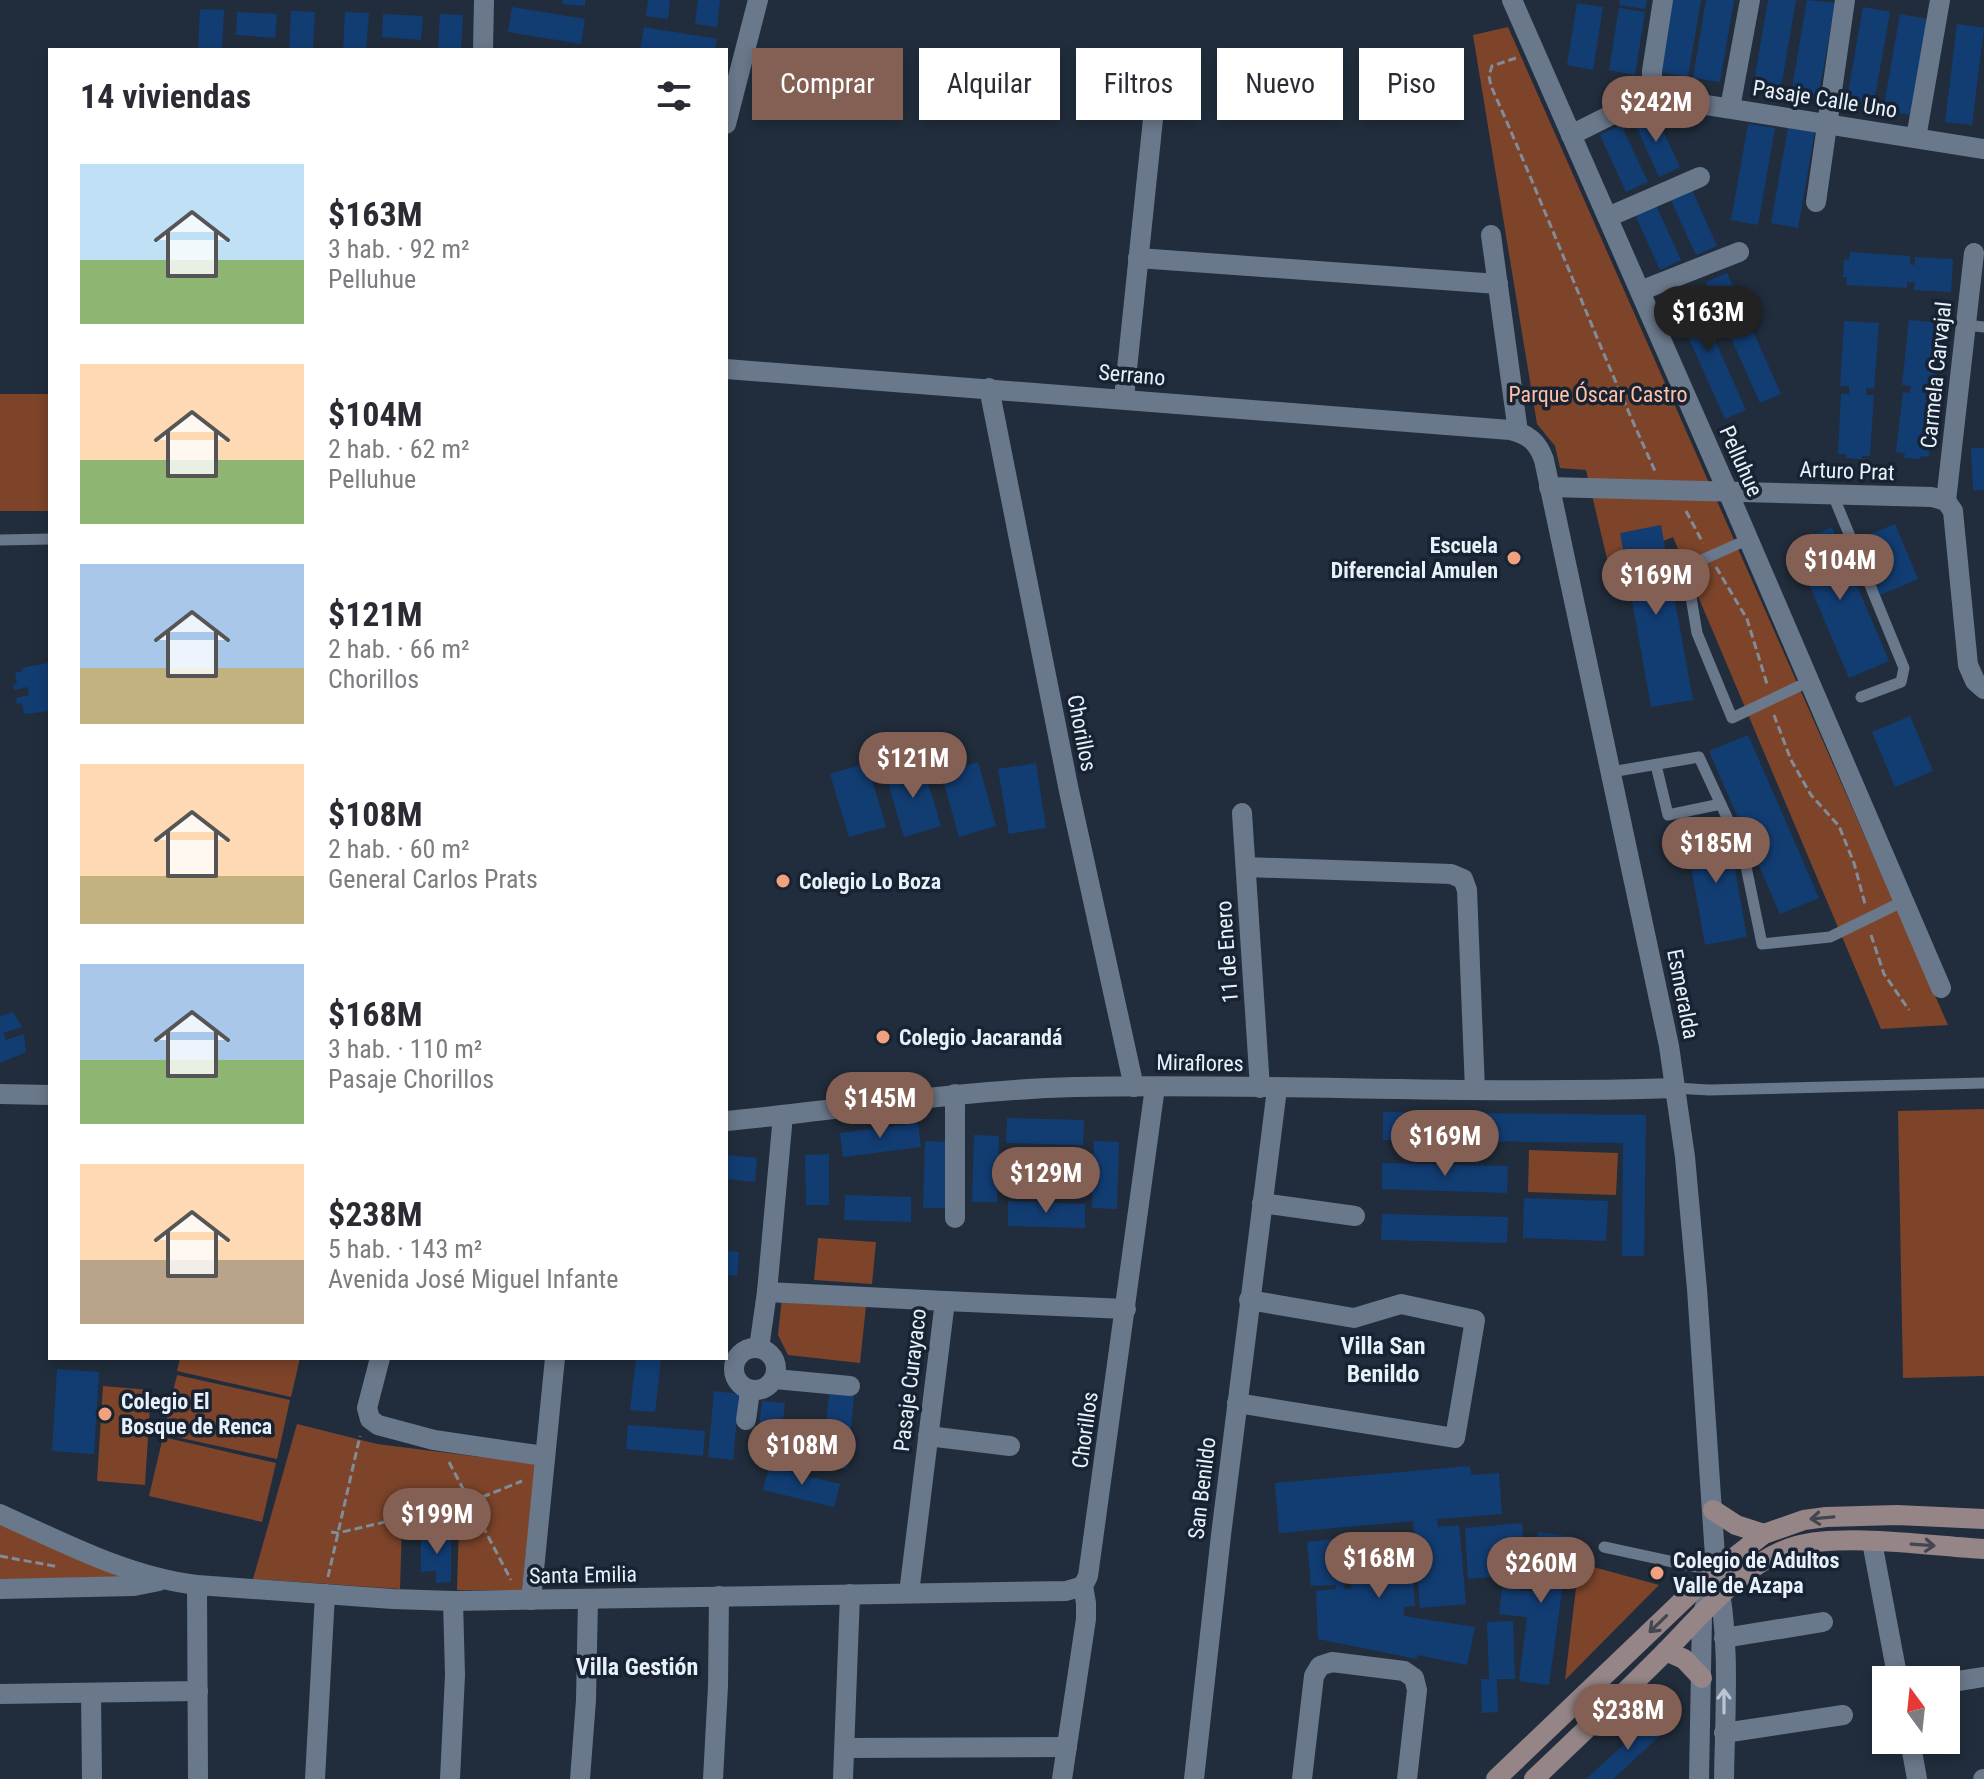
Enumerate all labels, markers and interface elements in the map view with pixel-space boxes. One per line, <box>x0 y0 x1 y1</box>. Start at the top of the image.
chip: Comprar <box>752 48 903 120</box>
chip: Alquilar <box>919 48 1060 120</box>
chip: Filtros <box>1076 48 1201 120</box>
chip: Nuevo <box>1217 48 1343 120</box>
chip: Piso <box>1359 48 1464 120</box>
icon: filters <box>652 74 696 118</box>
street label: Pasaje Calle Uno <box>1751 75 1899 123</box>
text: 14 viviendas <box>80 76 251 116</box>
pin: $242M <box>1600 76 1712 144</box>
text: $242M <box>1620 87 1692 117</box>
text: $163M <box>328 194 423 234</box>
icon: home <box>144 196 240 292</box>
text: 3 hab. · 92 m² <box>328 234 470 264</box>
text: Pelluhue <box>328 264 416 294</box>
pin: $163M <box>1652 286 1764 354</box>
text: $163M <box>1672 297 1744 327</box>
street label: Carmela Carvajal <box>1916 300 1956 450</box>
street label: Serrano <box>1098 360 1166 390</box>
park label: Parque Óscar Castro <box>1509 381 1687 407</box>
text: $104M <box>328 394 423 434</box>
icon: home <box>144 396 240 492</box>
street label: Pelluhue <box>1714 422 1768 500</box>
text: 2 hab. · 62 m² <box>328 434 470 464</box>
street label: Arturo Prat <box>1799 457 1895 485</box>
text: Pelluhue <box>328 464 416 494</box>
place label: Escuela Diferencial Amulen <box>1331 533 1498 583</box>
pin: $104M <box>1784 534 1896 602</box>
text: $104M <box>1804 545 1876 575</box>
marker: Escuela Diferencial Amulen <box>1505 549 1523 567</box>
pin: $169M <box>1600 549 1712 617</box>
text: $169M <box>1620 560 1692 590</box>
text: $121M <box>328 594 423 634</box>
icon: home <box>144 596 240 692</box>
text: 2 hab. · 66 m² <box>328 634 470 664</box>
text: Chorillos <box>328 664 419 694</box>
street label: Chorillos <box>1062 693 1102 773</box>
pin: $121M <box>857 732 969 800</box>
text: $121M <box>877 743 949 773</box>
text: $108M <box>328 794 423 834</box>
icon: home <box>144 796 240 892</box>
pin: $185M <box>1660 817 1772 885</box>
text: $185M <box>1680 828 1752 858</box>
text: 2 hab. · 60 m² <box>328 834 470 864</box>
text: General Carlos Prats <box>328 864 538 894</box>
place label: Colegio Lo Boza <box>799 869 941 894</box>
marker: Colegio Lo Boza <box>774 872 792 890</box>
street label: 11 de Enero <box>1211 900 1243 1004</box>
street label: Esmeralda <box>1662 947 1704 1041</box>
text: $168M <box>328 994 423 1034</box>
icon: home <box>144 996 240 1092</box>
place label: Colegio Jacarandá <box>899 1025 1062 1050</box>
marker: Colegio Jacarandá <box>874 1028 892 1046</box>
text: 3 hab. · 110 m² <box>328 1034 482 1064</box>
street label: Miraflores <box>1156 1050 1244 1076</box>
text: Pasaje Chorillos <box>328 1064 494 1094</box>
pin: $145M <box>824 1072 936 1140</box>
text: $145M <box>844 1083 916 1113</box>
pin: $169M <box>1389 1110 1501 1178</box>
text: $169M <box>1409 1121 1481 1151</box>
pin: $129M <box>990 1147 1102 1215</box>
text: $129M <box>1010 1158 1082 1188</box>
text: $238M <box>328 1194 423 1234</box>
icon: home <box>144 1196 240 1292</box>
text: 5 hab. · 143 m² <box>328 1234 482 1264</box>
text: Avenida José Miguel Infante <box>328 1264 618 1294</box>
street label: Pasaje Curayaco <box>889 1307 931 1453</box>
district label: Villa San Benildo <box>1341 1332 1425 1388</box>
place label: Colegio El Bosque de Renca <box>121 1389 272 1439</box>
street label: Chorillos <box>1067 1390 1103 1470</box>
marker: Colegio El Bosque de Renca <box>96 1405 114 1423</box>
pin: $108M <box>746 1419 858 1487</box>
text: $108M <box>766 1430 838 1460</box>
street label: San Benildo <box>1183 1436 1221 1540</box>
pin: $199M <box>381 1488 493 1556</box>
text: $199M <box>401 1499 473 1529</box>
one-way arrow <box>1809 1511 1836 1526</box>
pin: $168M <box>1323 1532 1435 1600</box>
pin: $260M <box>1485 1537 1597 1605</box>
one-way arrow <box>1909 1538 1936 1553</box>
text: $168M <box>1343 1543 1415 1573</box>
text: $260M <box>1505 1548 1577 1578</box>
place label: Colegio de Adultos Valle de Azapa <box>1673 1548 1839 1598</box>
street label: Santa Emilia <box>529 1562 637 1588</box>
marker: Colegio de Adultos Valle de Azapa <box>1648 1564 1666 1582</box>
one-way arrow <box>1649 1614 1668 1633</box>
district label: Villa Gestión <box>576 1653 698 1681</box>
north arrow <box>1872 1666 1960 1754</box>
map controls <box>1872 1666 1960 1754</box>
pin: $238M <box>1572 1684 1684 1752</box>
one-way arrow <box>1716 1688 1732 1715</box>
text: $238M <box>1592 1695 1664 1725</box>

